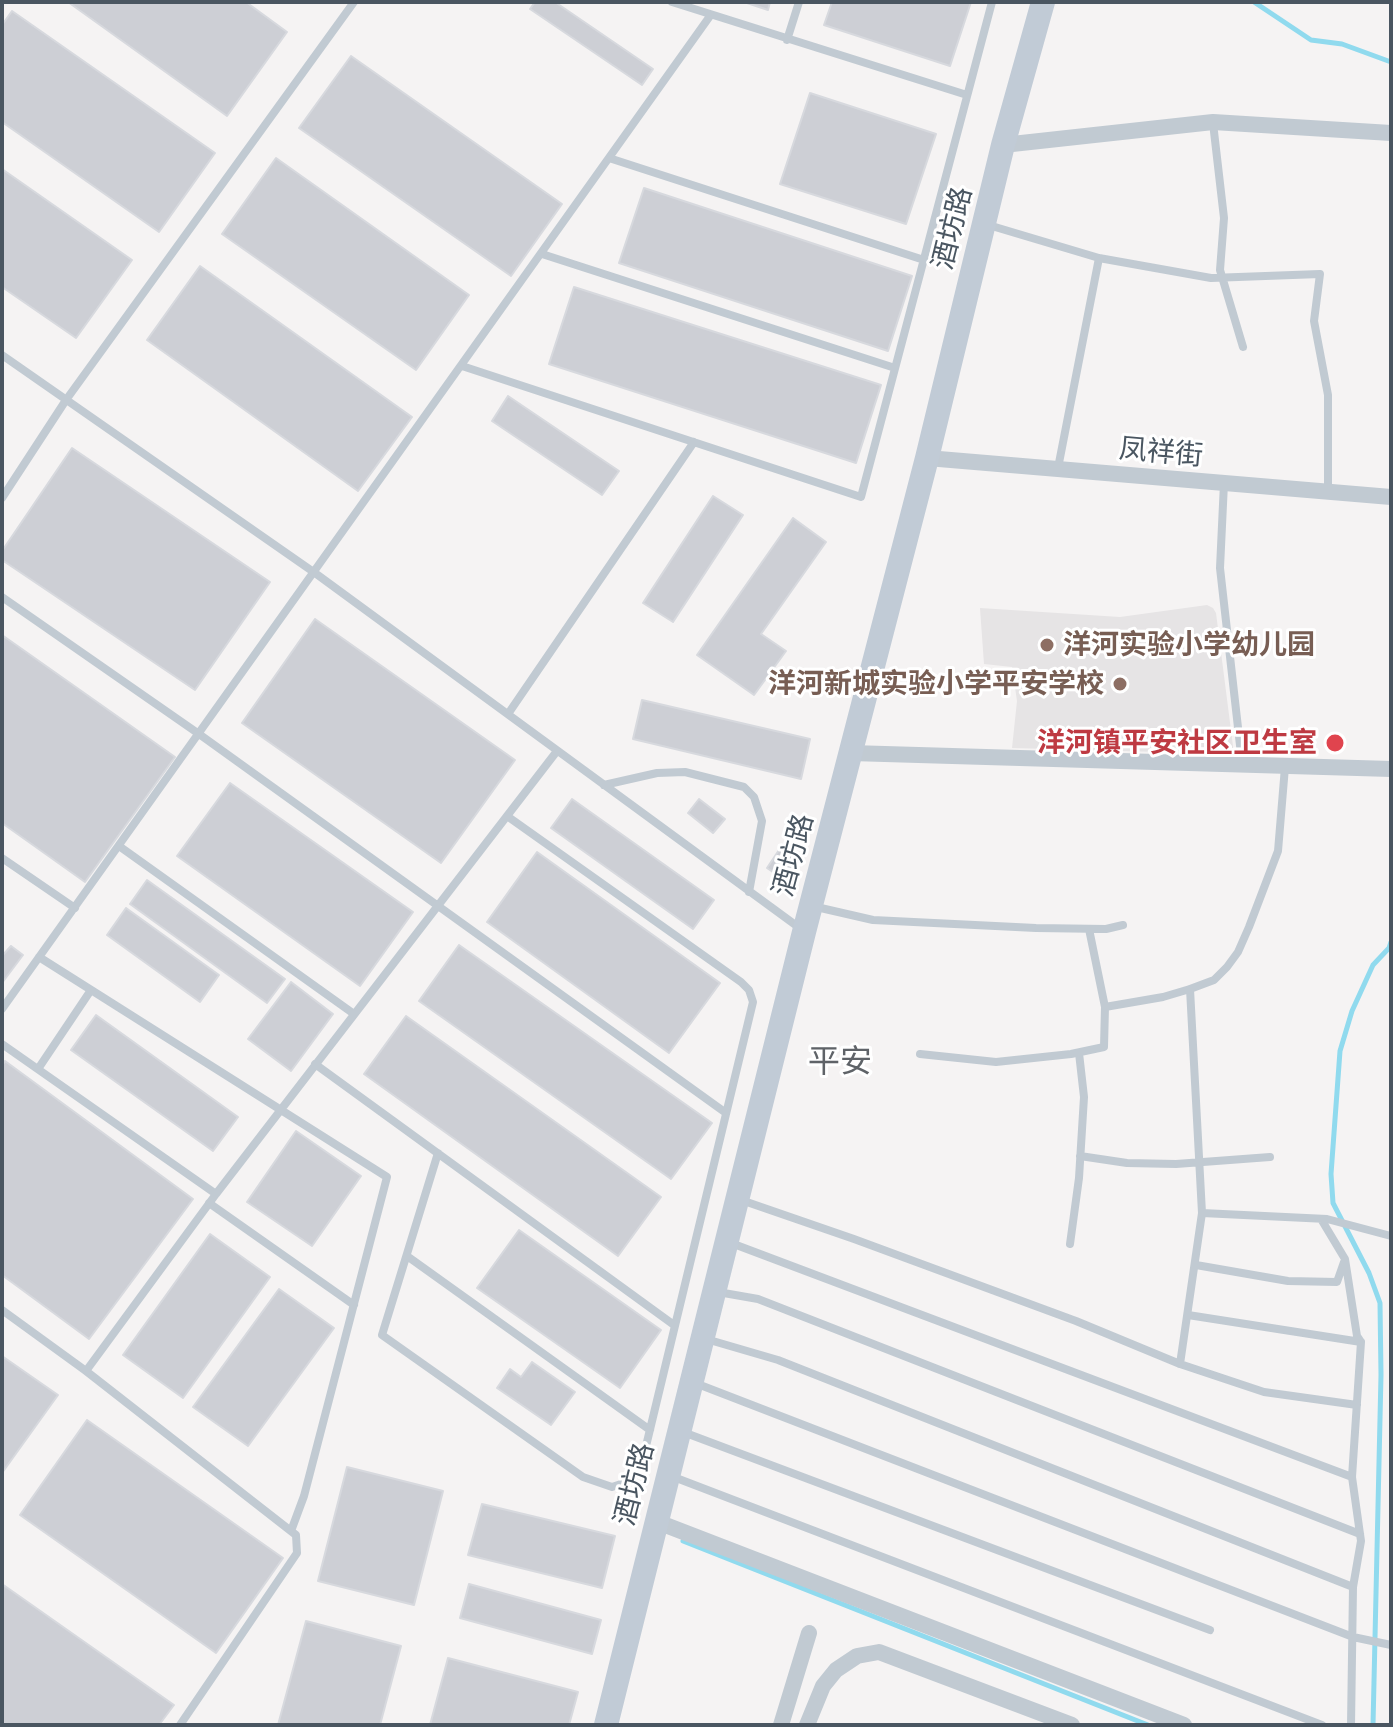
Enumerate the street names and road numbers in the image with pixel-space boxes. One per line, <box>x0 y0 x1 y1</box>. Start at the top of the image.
street label: 酒坊路 <box>926 183 978 273</box>
street label: 凤祥街 <box>1118 432 1204 472</box>
street label: 酒坊路 <box>766 810 820 900</box>
street label: 酒坊路 <box>608 1439 660 1529</box>

